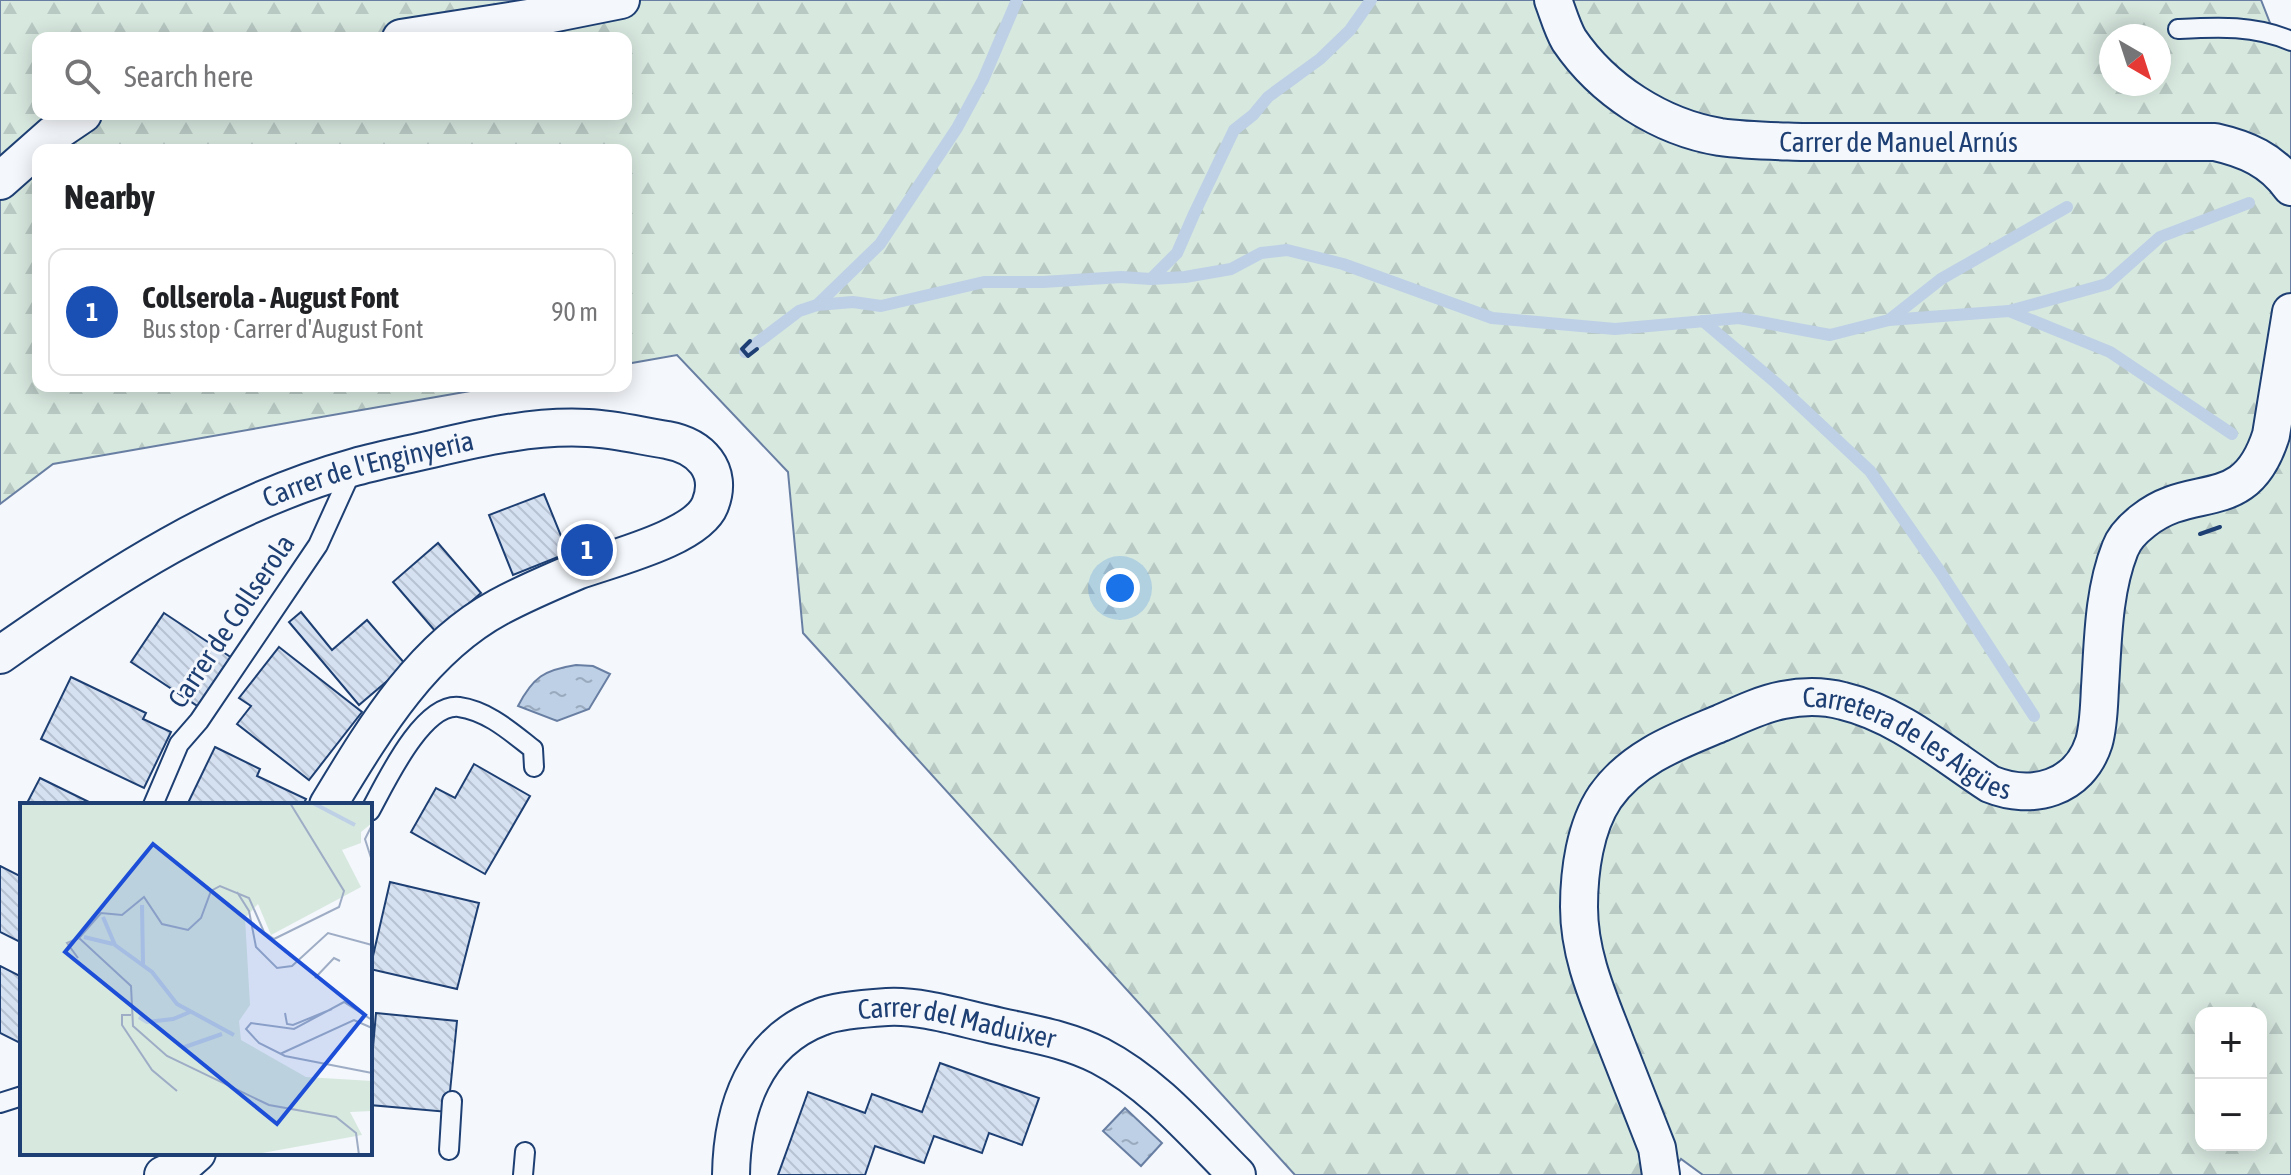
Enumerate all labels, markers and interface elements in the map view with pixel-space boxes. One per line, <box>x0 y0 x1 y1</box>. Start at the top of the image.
north arrow <box>2099 24 2171 96</box>
search box <box>32 32 632 120</box>
icon: search <box>60 54 104 98</box>
text: Search here <box>124 59 253 93</box>
street label: Carrer de Manuel Arnús <box>1779 125 2018 158</box>
text: Nearby <box>64 177 155 216</box>
text: Collserola - August Font <box>142 280 399 314</box>
text: 1 <box>86 297 98 327</box>
text: 90 m <box>551 297 598 327</box>
text: Bus stop · Carrer d'August Font <box>142 314 424 344</box>
street label: Carrer de l'Enginyeria <box>258 424 477 514</box>
pin: 1 <box>561 520 613 580</box>
street label: Carrer de Collserola <box>161 528 301 714</box>
your location <box>1100 568 1140 608</box>
street label: Carretera de les Aigües <box>1802 681 2014 806</box>
inset map <box>20 803 372 1155</box>
street label: Carrer del Maduixer <box>856 991 1060 1055</box>
map controls <box>2195 1007 2267 1151</box>
button: + <box>2195 1007 2267 1079</box>
button: − <box>2195 1079 2267 1151</box>

